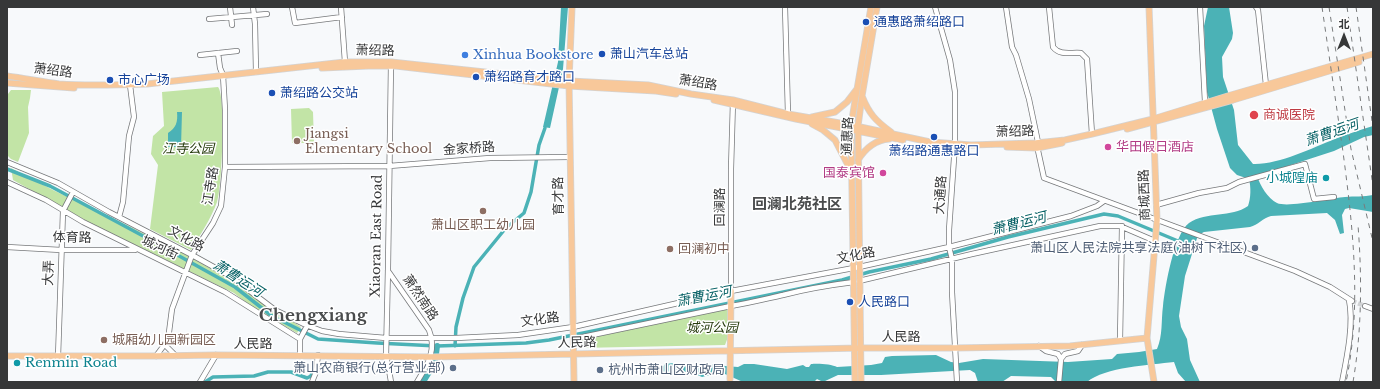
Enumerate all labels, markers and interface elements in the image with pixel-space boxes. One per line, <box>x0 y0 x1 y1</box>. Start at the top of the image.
place label: 通惠路萧绍路口 <box>874 14 965 30</box>
north arrow <box>1324 16 1364 56</box>
marker: 通惠路萧绍路口 <box>861 17 871 27</box>
text: 北 <box>1339 17 1350 31</box>
street label: 萧绍路 <box>355 43 395 59</box>
place label: 萧山汽车总站 <box>610 46 688 62</box>
place label: Xinhua Bookstore <box>473 47 593 63</box>
marker: 萧山汽车总站 <box>597 49 607 59</box>
marker: Xinhua Bookstore <box>460 50 470 60</box>
street label: 萧绍路 <box>33 61 73 81</box>
place label: 萧绍路育才路口 <box>484 69 575 85</box>
place label: 市心广场 <box>118 72 170 88</box>
marker: 萧绍路育才路口 <box>471 72 481 82</box>
street label: 萧绍路 <box>678 72 718 94</box>
marker: 市心广场 <box>105 75 115 85</box>
place label: 萧绍路公交站 <box>280 85 358 101</box>
marker: 萧绍路公交站 <box>267 88 277 98</box>
place label: 商诚医院 <box>1263 107 1315 123</box>
marker: 商诚医院 <box>1248 109 1260 121</box>
street label: 通惠路 <box>839 116 857 156</box>
water label: 萧曹运河 <box>1303 116 1361 150</box>
street label: 萧绍路 <box>995 124 1035 140</box>
place label: Jiangsi Elementary School <box>305 126 432 157</box>
marker: 萧绍路通惠路口 <box>929 132 939 142</box>
marker: Jiangsi Elementary School <box>292 136 302 146</box>
street label: 金家桥路 <box>443 139 495 159</box>
place label: 华田假日酒店 <box>1116 139 1194 155</box>
park label: 江寺公园 <box>162 141 214 157</box>
marker: 华田假日酒店 <box>1103 142 1113 152</box>
place label: 萧绍路通惠路口 <box>889 143 979 159</box>
place label: 国泰宾馆 <box>823 165 875 181</box>
street label: 江寺路 <box>200 166 222 206</box>
marker: 国泰宾馆 <box>878 168 888 178</box>
street label: 商城西路 <box>1136 169 1154 221</box>
place label: 小城隍庙 <box>1266 170 1318 186</box>
marker: 小城隍庙 <box>1321 173 1331 183</box>
street label: Xiaoran East Road <box>368 175 386 297</box>
street label: 大通路 <box>932 175 950 215</box>
street label: 育才路 <box>551 176 567 216</box>
street label: 回澜路 <box>712 188 728 226</box>
district label: 回澜北苑社区 <box>752 196 842 214</box>
marker: 萧山区职工幼儿园 <box>478 206 488 216</box>
water label: 萧曹运河 <box>990 209 1048 239</box>
place label: 萧山区职工幼儿园 <box>431 217 535 233</box>
street label: 文化路 <box>165 223 207 255</box>
street label: 体育路 <box>52 230 92 246</box>
street label: 城河街 <box>139 233 181 263</box>
place label: 萧山区人民法院共享法庭(油树下社区) <box>1030 240 1247 256</box>
place label: 回澜初中 <box>678 241 730 257</box>
marker: 萧山区人民法院共享法庭(油树下社区) <box>1250 243 1260 253</box>
marker: 回澜初中 <box>665 244 675 254</box>
street label: 文化路 <box>835 245 877 267</box>
water label: 萧曹运河 <box>210 257 266 301</box>
street label: 大弄 <box>41 260 57 286</box>
street label: 萧然南路 <box>399 272 441 324</box>
water label: 萧曹运河 <box>675 283 733 311</box>
place label: 人民路口 <box>858 294 910 310</box>
marker: 人民路口 <box>845 297 855 307</box>
district label: Chengxiang <box>259 306 367 326</box>
street label: 文化路 <box>520 310 560 330</box>
park label: 城河公园 <box>686 320 738 336</box>
street label: 人民路 <box>882 329 920 345</box>
place label: 城厢幼儿园新园区 <box>112 332 216 348</box>
marker: 城厢幼儿园新园区 <box>99 335 109 345</box>
street label: 人民路 <box>557 335 597 351</box>
street label: 人民路 <box>234 336 272 352</box>
place label: Renmin Road <box>25 355 117 371</box>
marker: Renmin Road <box>12 358 22 368</box>
place label: 萧山农商银行(总行营业部) <box>293 360 445 376</box>
place label: 杭州市萧山区财政局 <box>608 362 725 378</box>
marker: 萧山农商银行(总行营业部) <box>448 363 458 373</box>
marker: 杭州市萧山区财政局 <box>595 365 605 375</box>

